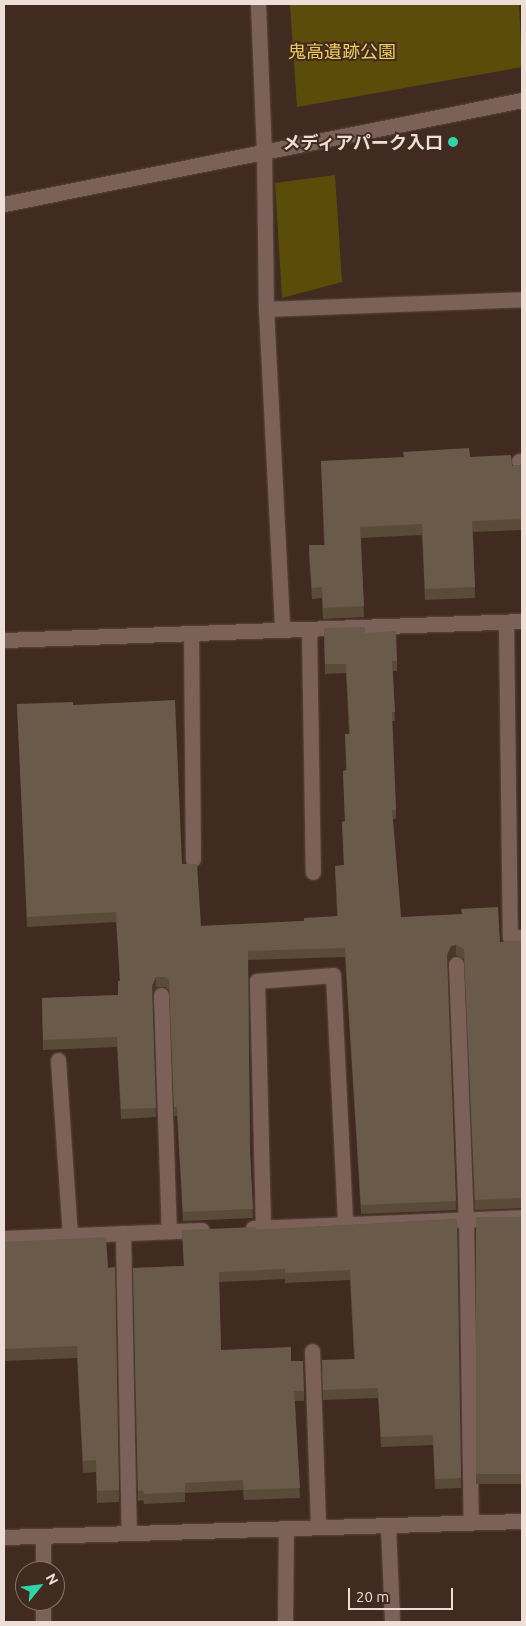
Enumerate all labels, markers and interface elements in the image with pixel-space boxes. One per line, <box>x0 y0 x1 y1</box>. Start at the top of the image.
park label: 鬼高遺跡公園 <box>288 40 396 62</box>
place label: メディアパーク入口 <box>281 131 443 153</box>
marker: メディアパーク入口 <box>447 136 459 148</box>
north arrow <box>15 1561 65 1611</box>
text: N <box>43 1571 62 1588</box>
scale bar <box>351 1578 456 1610</box>
text: 20 m <box>356 1588 389 1605</box>

